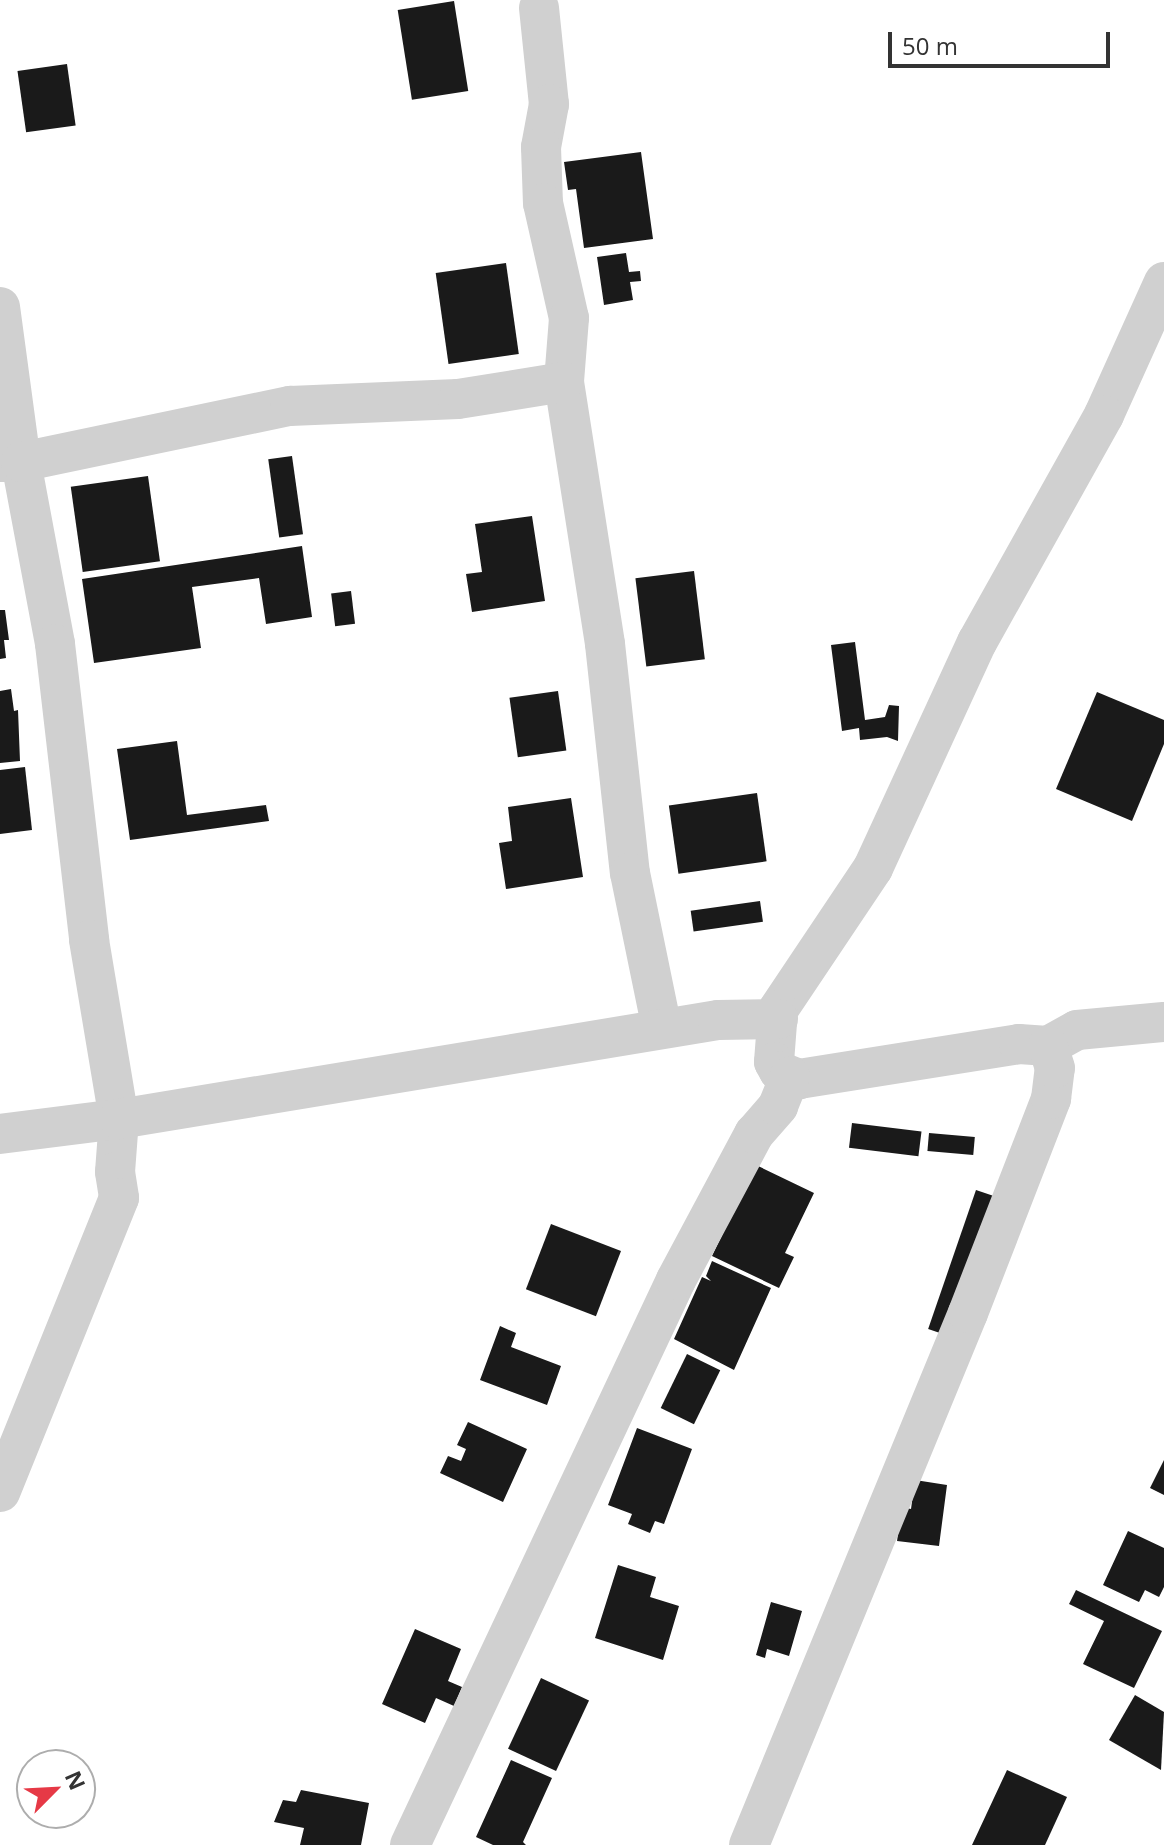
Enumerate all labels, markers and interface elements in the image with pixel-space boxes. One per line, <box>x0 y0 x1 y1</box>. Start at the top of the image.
scale bar <box>892 16 1114 66</box>
text: 50 m <box>902 29 958 62</box>
north arrow <box>16 1749 96 1829</box>
text: N <box>59 1766 93 1794</box>

